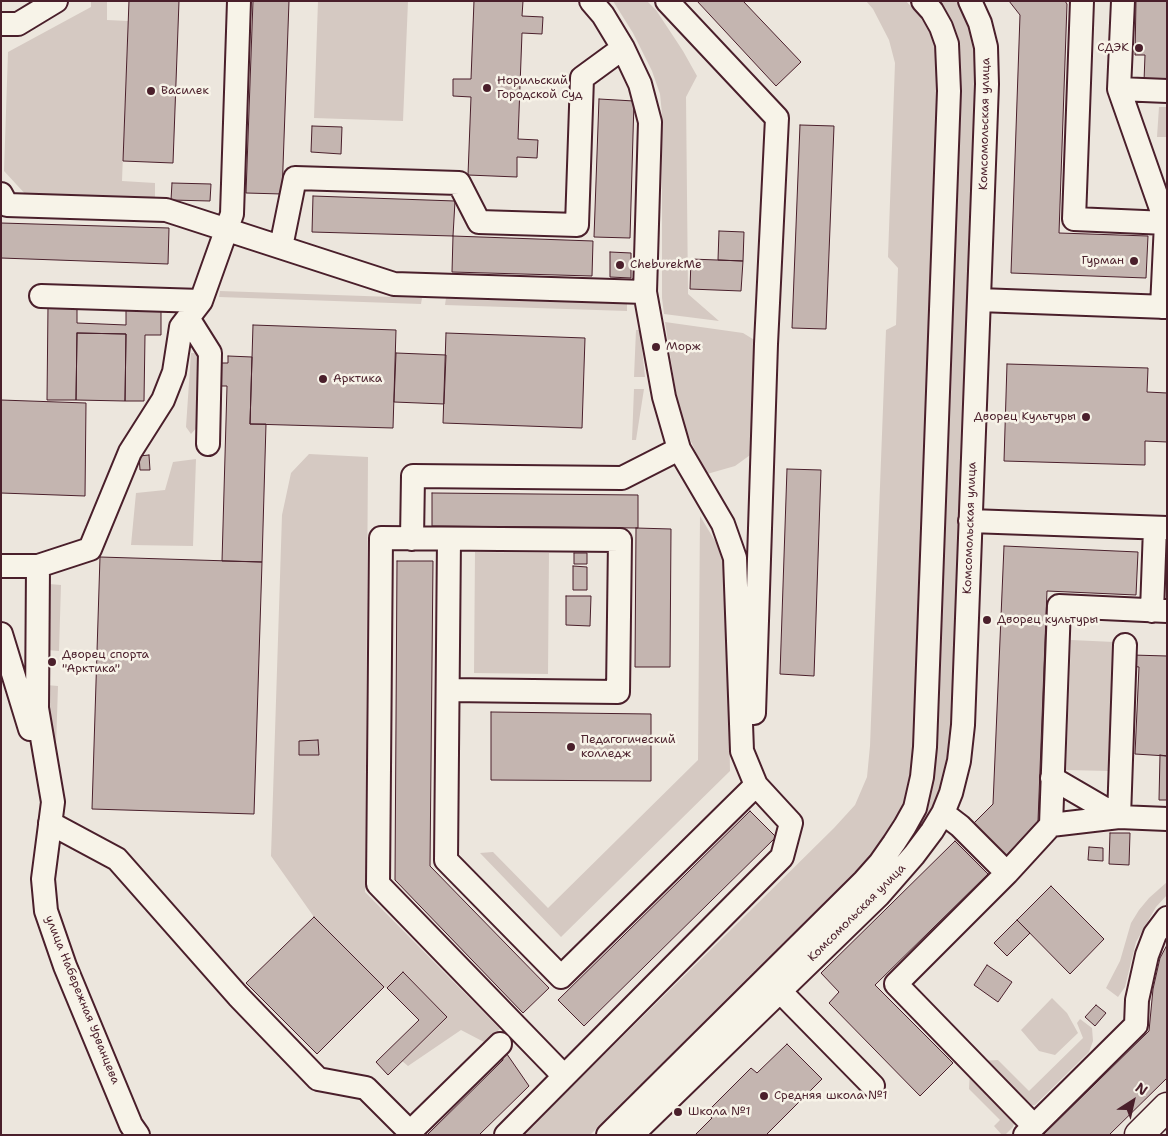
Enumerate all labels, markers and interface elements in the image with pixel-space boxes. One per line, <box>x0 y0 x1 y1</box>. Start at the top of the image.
place label: СДЭК <box>1097 41 1129 55</box>
marker: СДЭК <box>1133 42 1145 54</box>
street label: Комсомольская улица <box>977 58 993 190</box>
place label: Норильский Городской Суд <box>497 74 583 102</box>
marker: Норильский Городской Суд <box>481 82 493 94</box>
place label: Василек <box>161 84 209 98</box>
marker: Василек <box>145 85 157 97</box>
place label: Гурман <box>1081 254 1124 268</box>
marker: Гурман <box>1128 255 1140 267</box>
place label: CheburekMe <box>630 258 702 272</box>
marker: CheburekMe <box>614 259 626 271</box>
place label: Морж <box>666 340 701 354</box>
marker: Морж <box>650 341 662 353</box>
place label: Арктика <box>333 372 382 386</box>
marker: Арктика <box>317 373 329 385</box>
place label: Дворец Культуры <box>974 410 1076 424</box>
marker: Дворец Культуры <box>1080 411 1092 423</box>
street label: Комсомольская улица <box>960 462 980 594</box>
place label: Дворец культуры <box>997 613 1098 627</box>
marker: Дворец культуры <box>981 614 993 626</box>
place label: Дворец спорта "Арктика" <box>62 648 149 676</box>
marker: Дворец спорта "Арктика" <box>46 656 58 668</box>
place label: Педагогический колледж <box>581 733 676 761</box>
marker: Педагогический колледж <box>565 741 577 753</box>
street label: Комсомольская улица <box>805 861 909 965</box>
street label: улица Набережная Урванцева <box>41 913 123 1087</box>
north arrow <box>1108 1076 1158 1126</box>
text: N <box>1132 1078 1151 1099</box>
place label: Средняя школа №1 <box>774 1089 888 1103</box>
marker: Средняя школа №1 <box>758 1090 770 1102</box>
place label: Школа №1 <box>688 1105 750 1119</box>
marker: Школа №1 <box>672 1106 684 1118</box>

